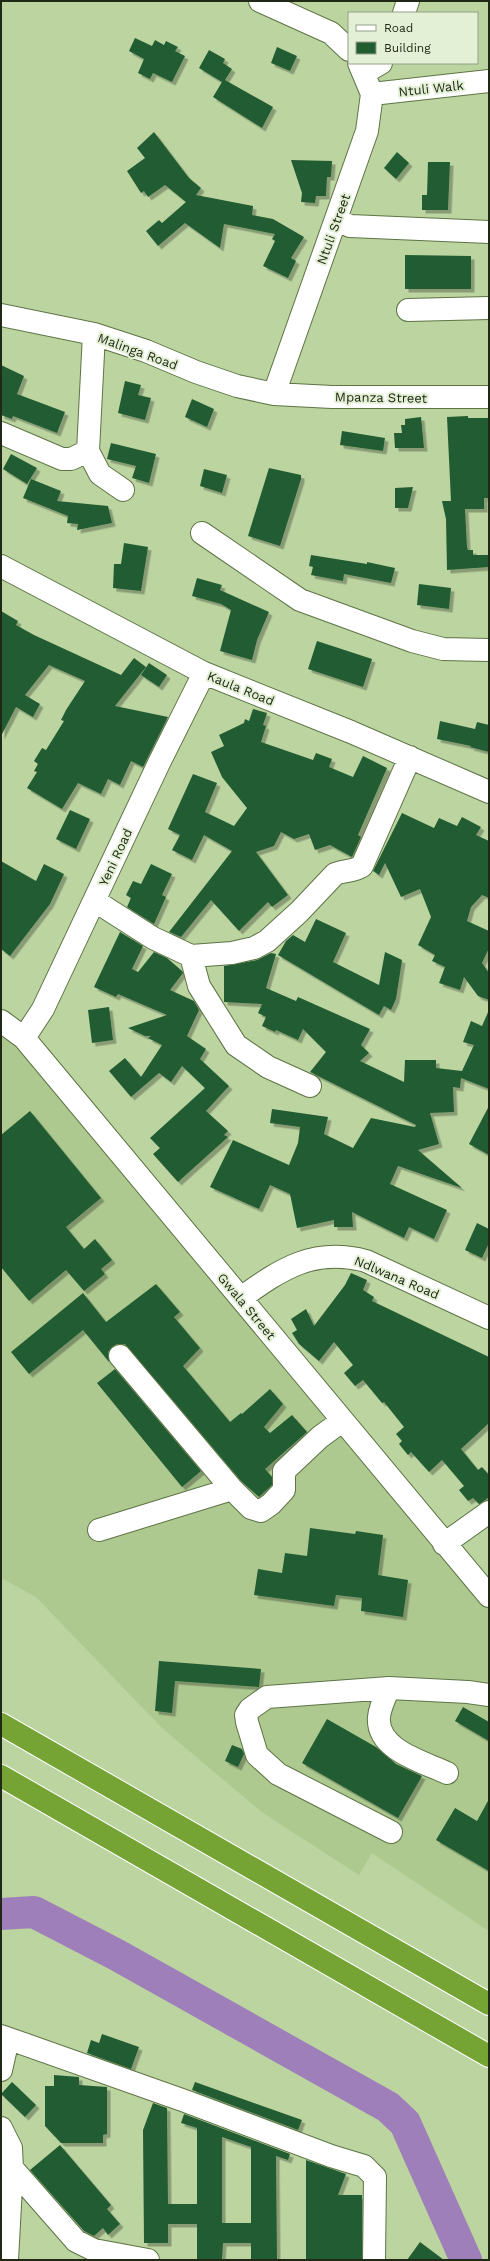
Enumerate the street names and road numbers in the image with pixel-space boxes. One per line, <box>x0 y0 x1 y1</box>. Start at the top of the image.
street label: Ntuli Walk <box>398 78 465 99</box>
street label: Ntuli Street <box>314 191 353 267</box>
street label: Malinga Road <box>96 330 180 373</box>
street label: Mpanza Street <box>335 389 428 406</box>
street label: Kaula Road <box>205 668 277 709</box>
street label: Yeni Road <box>96 826 135 888</box>
street label: Ndlwana Road <box>352 1253 441 1302</box>
street label: Gwala Street <box>214 1270 279 1343</box>

